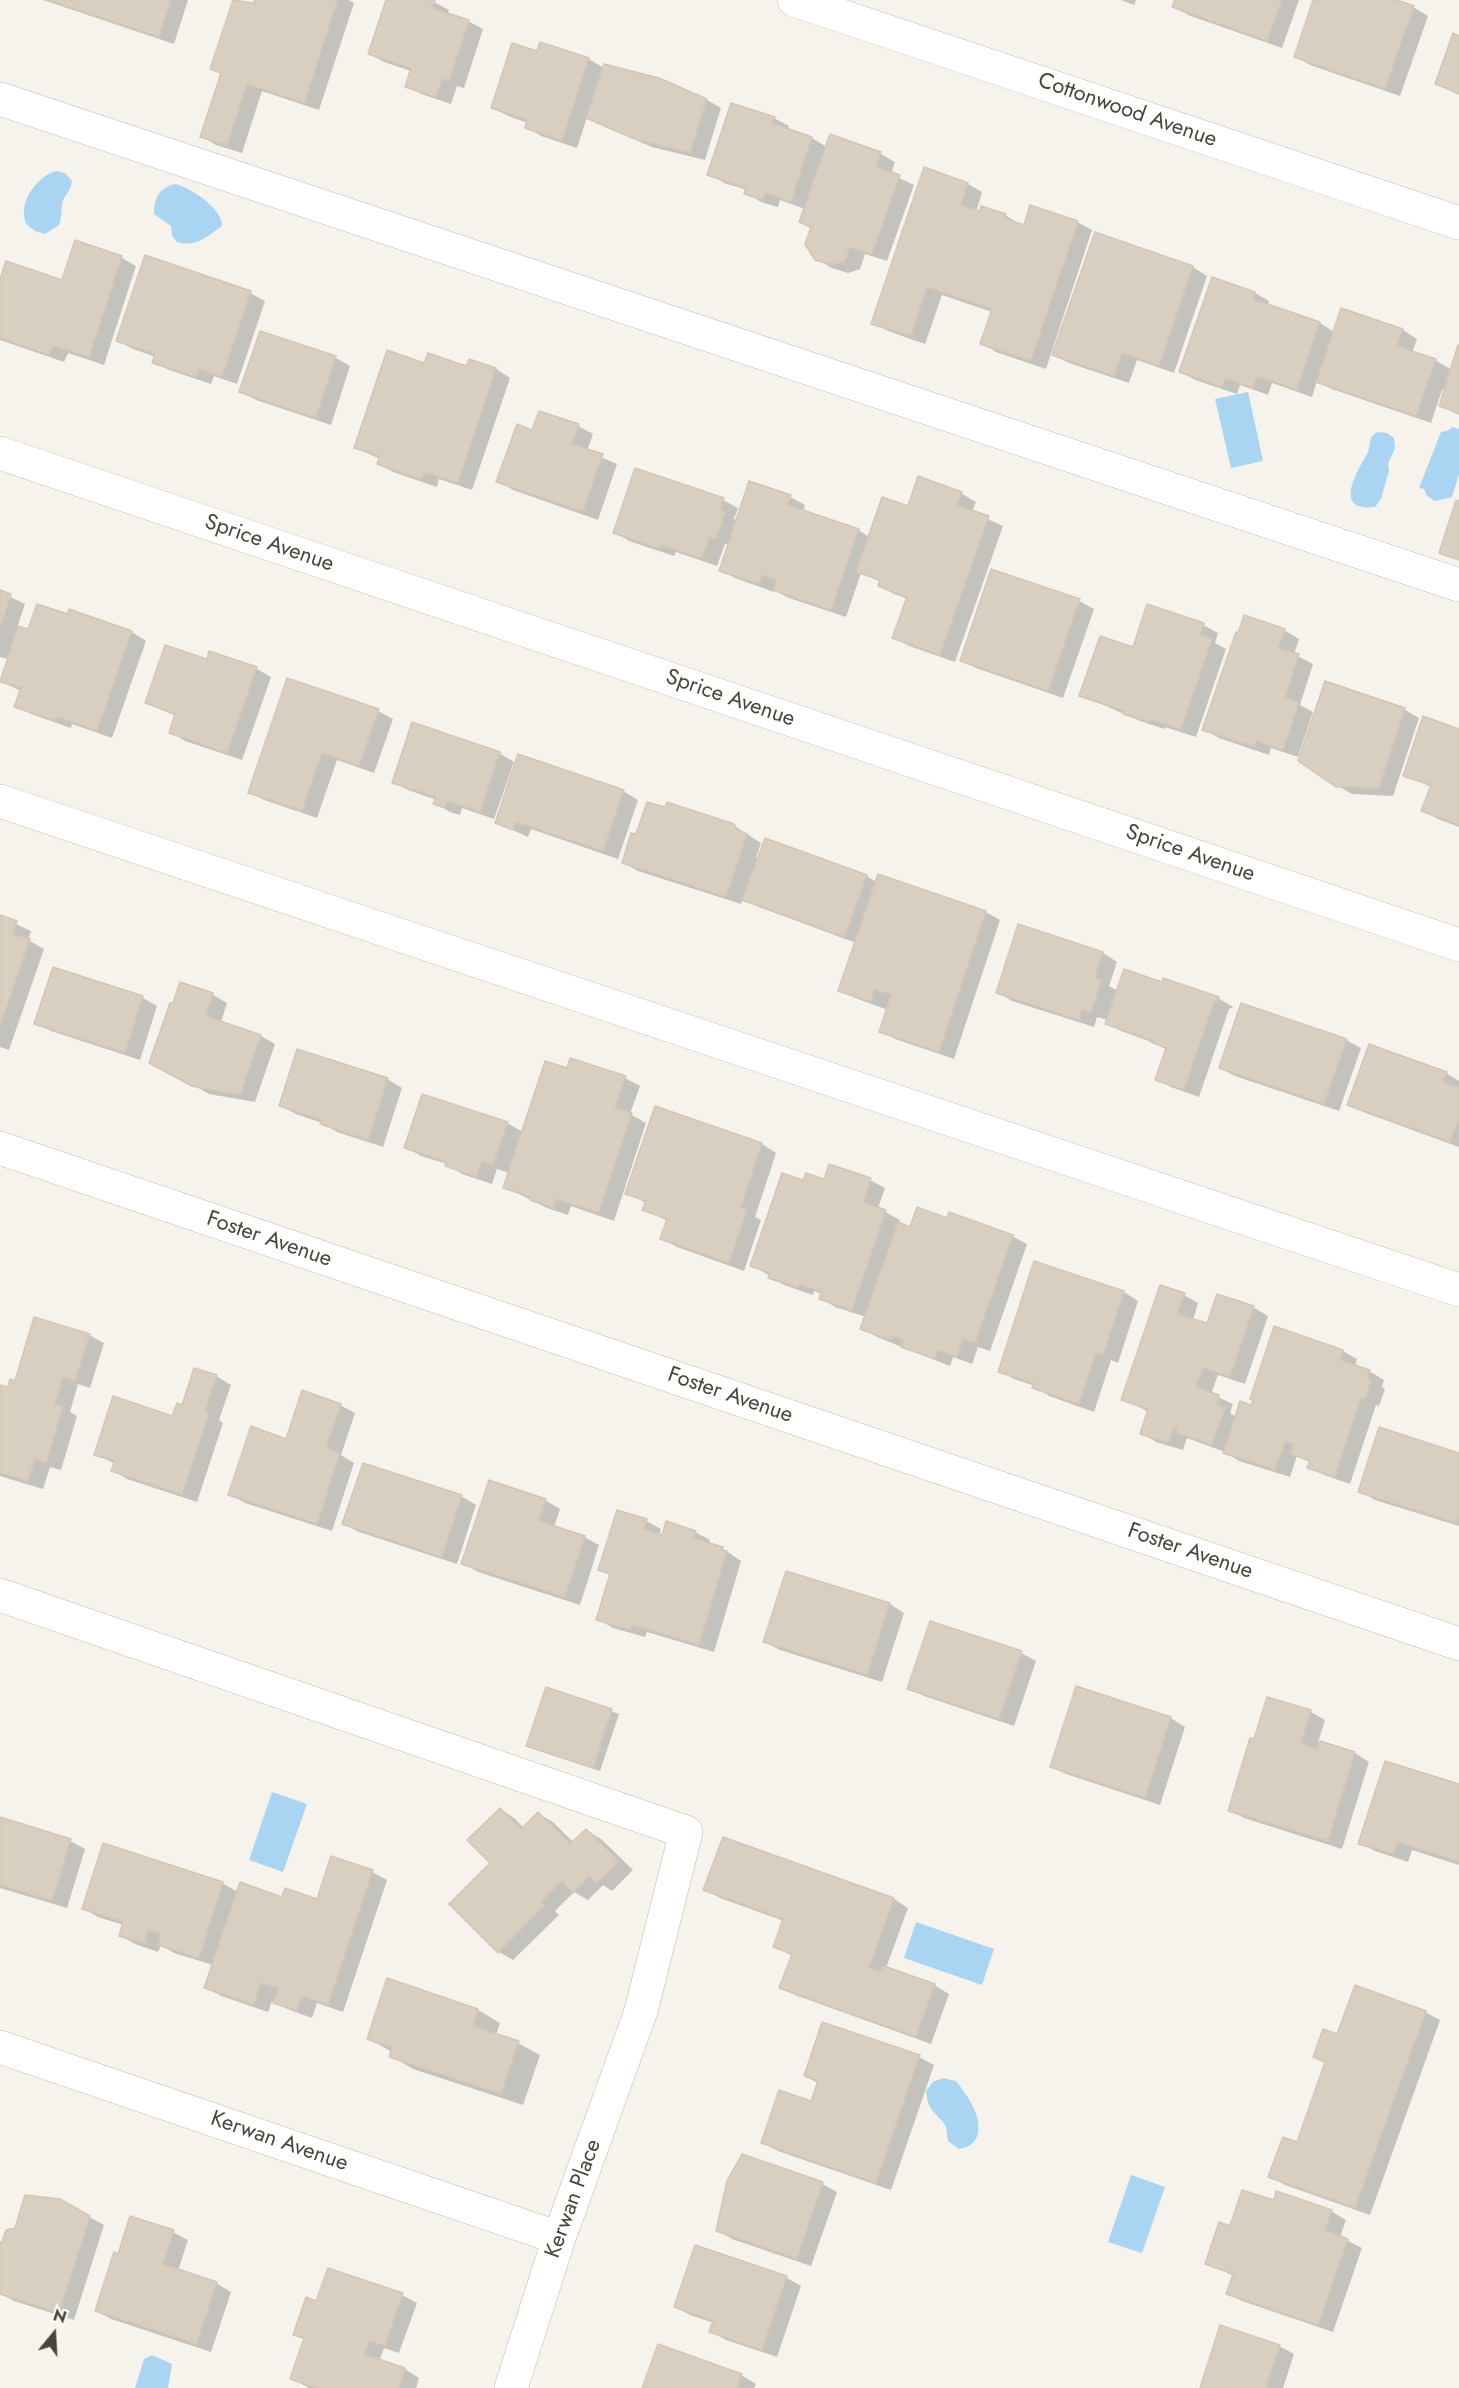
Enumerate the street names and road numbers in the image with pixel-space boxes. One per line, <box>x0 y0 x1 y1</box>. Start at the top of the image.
street label: Cottonwood Avenue <box>1034 68 1220 154</box>
street label: Sprice Avenue <box>201 510 337 578</box>
street label: Sprice Avenue <box>662 665 798 733</box>
street label: Sprice Avenue <box>1122 820 1258 888</box>
street label: Foster Avenue <box>203 1206 335 1274</box>
street label: Foster Avenue <box>664 1362 796 1430</box>
street label: Foster Avenue <box>1124 1518 1256 1586</box>
street label: Kerwan Avenue <box>207 2106 351 2178</box>
street label: Kerwan Place <box>540 2136 608 2262</box>

